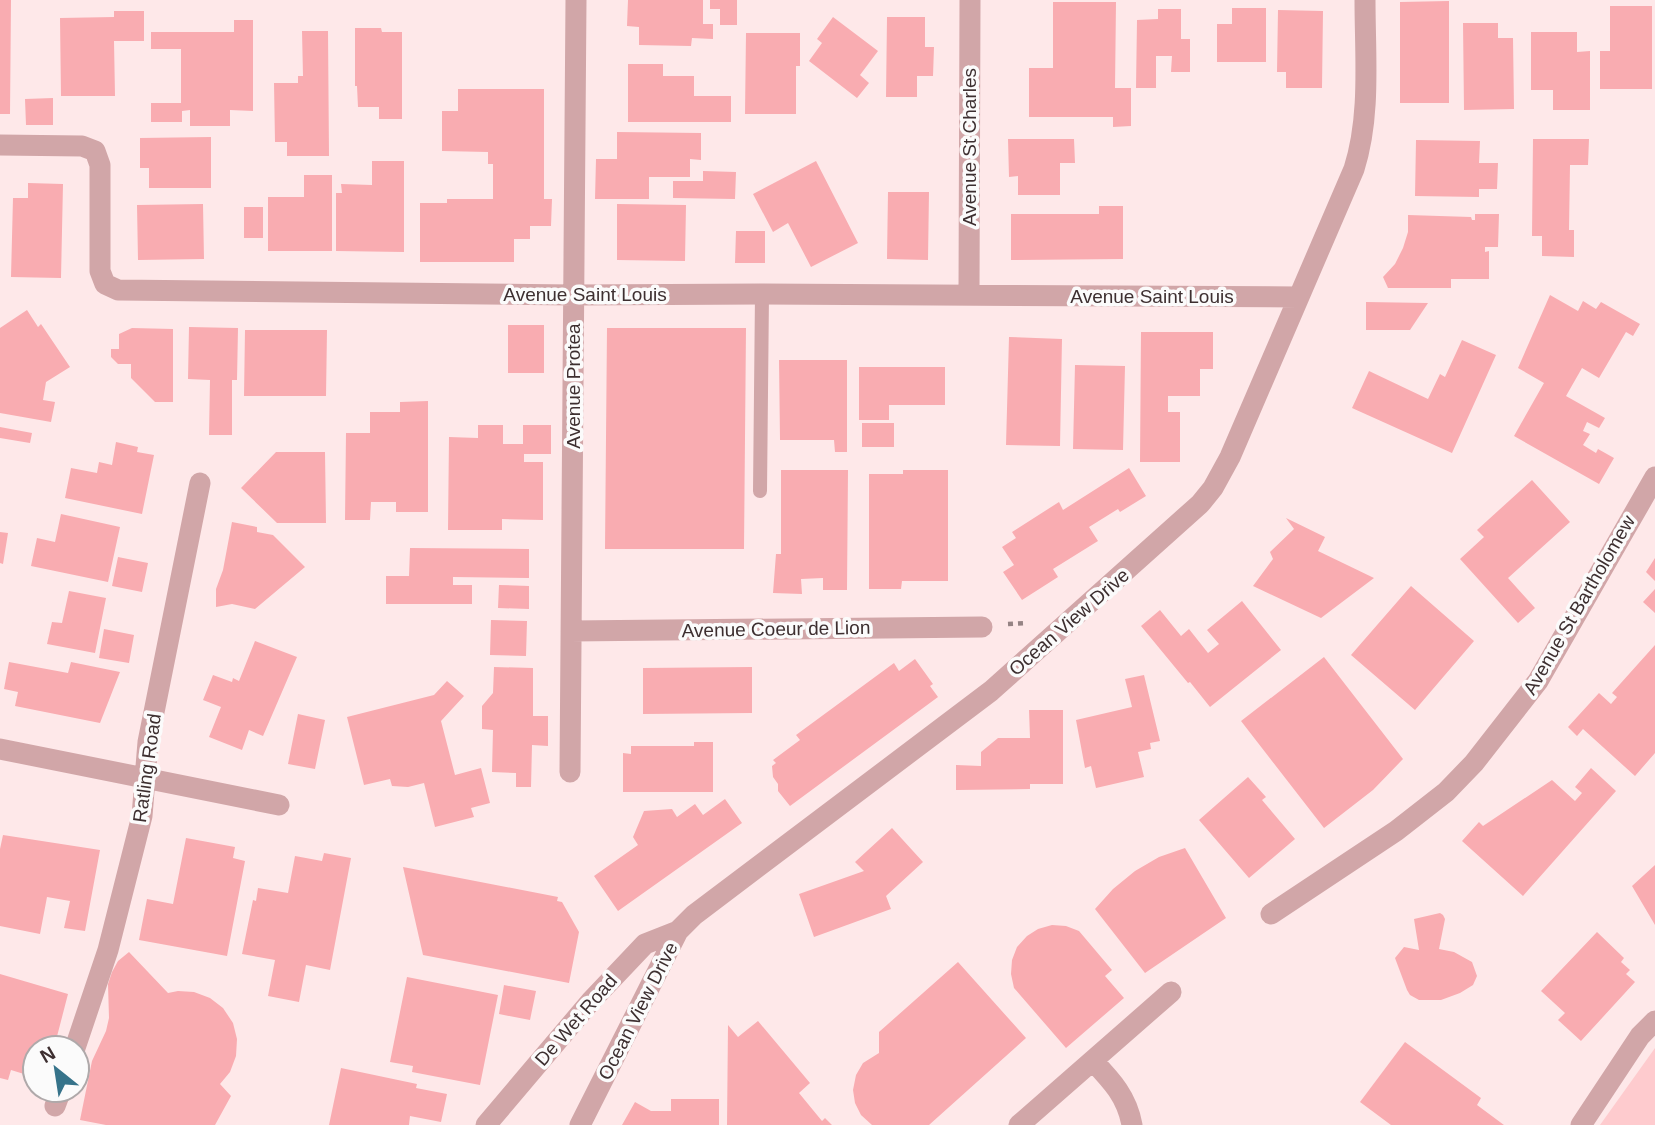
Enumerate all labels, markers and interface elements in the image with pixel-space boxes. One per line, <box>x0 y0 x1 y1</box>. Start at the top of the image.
street label: Avenue St Charles <box>959 68 980 226</box>
street label: Avenue Saint Louis <box>503 284 667 305</box>
street label: Avenue Saint Louis <box>1070 286 1234 307</box>
street label: Avenue Protea <box>563 323 584 449</box>
street label: Avenue St Bartholomew <box>1519 511 1639 698</box>
street label: Ocean View Drive <box>1005 564 1133 680</box>
street label: Avenue Coeur de Lion <box>681 617 871 641</box>
street label: Ratling Road <box>129 712 165 824</box>
street label: Ocean View Drive <box>594 939 682 1083</box>
street label: De Wet Road <box>531 970 621 1070</box>
north arrow <box>21 1034 91 1104</box>
text: N <box>37 1042 59 1067</box>

